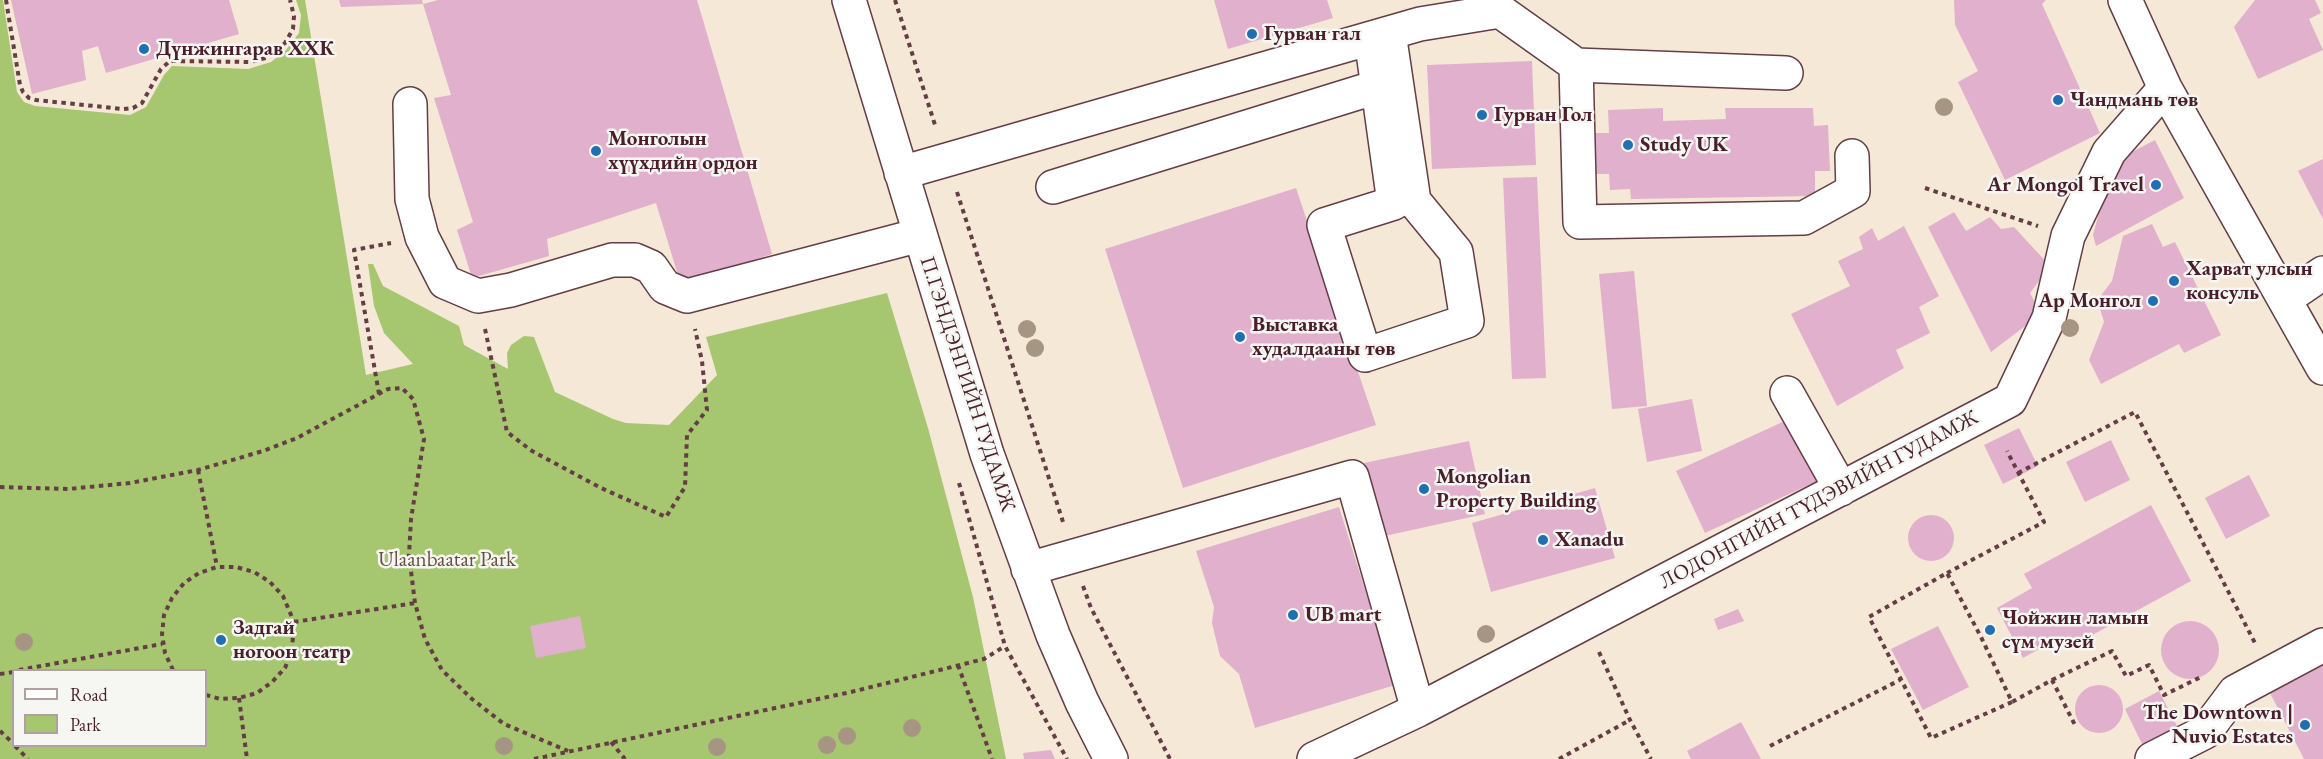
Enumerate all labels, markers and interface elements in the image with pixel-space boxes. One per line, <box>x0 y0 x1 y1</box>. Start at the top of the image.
place label: Гурван гал <box>1264 21 1361 47</box>
marker: Гурван гал <box>1245 27 1259 41</box>
place label: Дүнжингарав ХХК <box>156 36 334 62</box>
marker: Дүнжингарав ХХК <box>137 42 151 56</box>
place label: Чандмань төв <box>2070 87 2198 113</box>
marker: Чандмань төв <box>2051 93 2065 107</box>
place label: Гурван Гол <box>1494 102 1592 128</box>
marker: Гурван Гол <box>1475 108 1489 122</box>
place label: Монголын хүүхдийн ордон <box>608 126 758 176</box>
place label: Study UK <box>1640 132 1728 158</box>
marker: Study UK <box>1621 138 1635 152</box>
marker: Монголын хүүхдийн ордон <box>589 144 603 158</box>
place label: Ar Mongol Travel <box>1987 172 2144 198</box>
marker: Ar Mongol Travel <box>2149 178 2163 192</box>
street label: П.ГЭНДЭНГИЙН ГУДАМЖ <box>914 253 1020 515</box>
place label: Харват улсын консуль <box>2186 256 2313 306</box>
marker: Харват улсын консуль <box>2167 274 2181 288</box>
place label: Ар Монгол <box>2038 288 2141 314</box>
marker: Ар Монгол <box>2146 294 2160 308</box>
place label: Выставка худалдааны төв <box>1252 312 1396 362</box>
marker: Выставка худалдааны төв <box>1233 330 1247 344</box>
street label: ЛОДОНГИЙН ТҮДЭВИЙН ГУДАМЖ <box>1656 405 1982 595</box>
place label: Mongolian Property Building <box>1436 464 1596 514</box>
marker: Mongolian Property Building <box>1417 482 1431 496</box>
place label: Xanadu <box>1555 527 1624 553</box>
marker: Xanadu <box>1536 533 1550 547</box>
park label: Ulaanbaatar Park <box>378 547 516 573</box>
place label: UB mart <box>1305 602 1381 628</box>
place label: Чойжин ламын сүм музей <box>2002 605 2149 655</box>
marker: UB mart <box>1286 608 1300 622</box>
place label: Задгай ногоон театр <box>233 615 351 665</box>
marker: Чойжин ламын сүм музей <box>1983 623 1997 637</box>
marker: Задгай ногоон театр <box>214 633 228 647</box>
legend <box>12 669 207 747</box>
text: Road <box>70 683 108 706</box>
place label: The Downtown | Nuvio Estates <box>2143 700 2293 750</box>
text: Park <box>70 713 101 736</box>
marker: The Downtown | Nuvio Estates <box>2298 718 2312 732</box>

